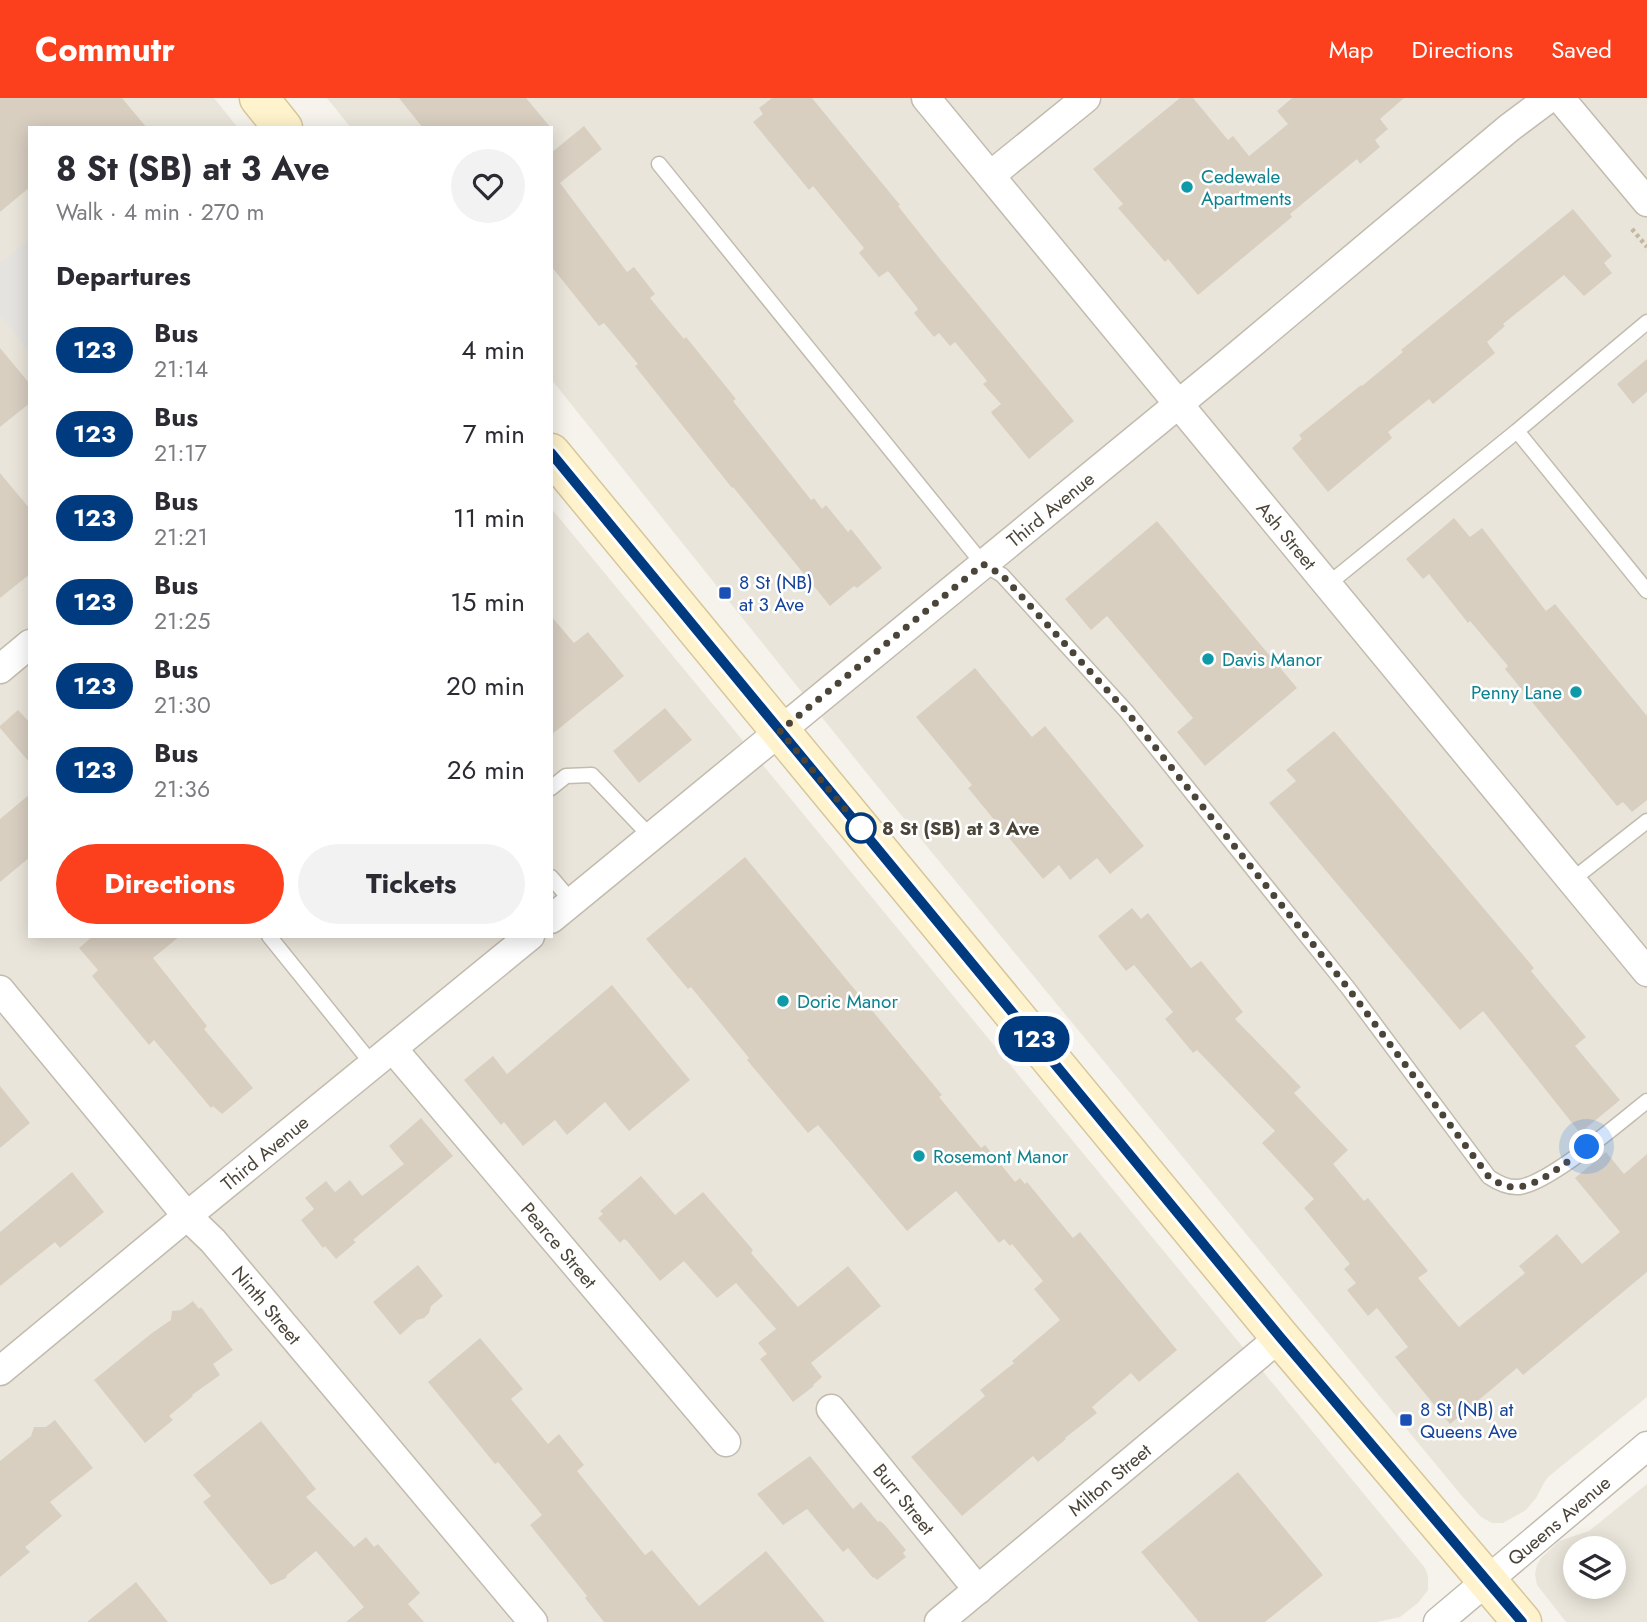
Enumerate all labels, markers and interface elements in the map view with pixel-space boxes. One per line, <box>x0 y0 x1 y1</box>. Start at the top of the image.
text: Commutr <box>35 26 175 73</box>
text: Map <box>1329 32 1374 67</box>
text: Directions <box>1412 32 1513 67</box>
text: Saved <box>1551 32 1612 67</box>
text: 8 St (SB) at 3 Ave <box>56 145 330 192</box>
button: heart <box>451 149 525 223</box>
place label: Cedewale Apartments <box>1201 163 1292 212</box>
marker: Cedewale Apartments <box>1179 179 1195 195</box>
text: Walk · 4 min · 270 m <box>56 195 264 229</box>
text: Departures <box>56 257 191 295</box>
text: Bus <box>154 314 198 352</box>
text: 4 min <box>461 331 525 369</box>
text: 123 <box>73 332 116 367</box>
text: 21:14 <box>154 352 208 386</box>
text: Bus <box>154 398 198 436</box>
text: 7 min <box>463 415 525 453</box>
text: 123 <box>73 416 116 451</box>
text: 21:17 <box>154 436 207 470</box>
street label: Third Avenue <box>1001 465 1100 553</box>
text: Bus <box>154 482 198 520</box>
street label: Ash Street <box>1251 495 1323 576</box>
text: 11 min <box>453 499 525 537</box>
text: 123 <box>73 500 116 535</box>
text: 21:21 <box>154 520 208 554</box>
text: Bus <box>154 566 198 604</box>
place label: 8 St (NB) at 3 Ave <box>739 569 813 618</box>
text: 15 min <box>450 583 525 621</box>
text: 123 <box>73 584 116 619</box>
marker: 8 St (NB) at 3 Ave <box>717 585 733 601</box>
text: 21:25 <box>154 604 210 638</box>
place label: Davis Manor <box>1222 646 1322 673</box>
text: Bus <box>154 650 198 688</box>
marker: Davis Manor <box>1200 651 1216 667</box>
text: 20 min <box>446 667 525 705</box>
text: 123 <box>73 668 116 703</box>
place label: Penny Lane <box>1471 679 1562 706</box>
marker: Penny Lane <box>1568 684 1584 700</box>
text: 21:30 <box>154 688 211 722</box>
text: Bus <box>154 734 198 772</box>
text: 26 min <box>447 751 525 789</box>
text: 123 <box>73 752 116 787</box>
text: 21:36 <box>154 772 210 806</box>
marker: 8 St (SB) at 3 Ave <box>846 813 876 843</box>
place label: 8 St (SB) at 3 Ave <box>882 815 1040 842</box>
button: Directions <box>56 844 284 924</box>
button: Tickets <box>298 844 525 924</box>
place label: Doric Manor <box>797 988 898 1015</box>
marker: Doric Manor <box>775 993 791 1009</box>
line badge: 123 <box>994 1016 1074 1062</box>
text: 123 <box>1013 1021 1055 1056</box>
street label: Third Avenue <box>215 1109 314 1197</box>
your location <box>1569 1129 1604 1164</box>
place label: Rosemont Manor <box>933 1143 1069 1170</box>
marker: Rosemont Manor <box>911 1148 927 1164</box>
street label: Pearce Street <box>515 1196 604 1294</box>
street label: Ninth Street <box>226 1260 308 1351</box>
place label: 8 St (NB) at Queens Ave <box>1420 1396 1518 1445</box>
marker: 8 St (NB) at Queens Ave <box>1398 1412 1414 1428</box>
street label: Milton Street <box>1062 1437 1157 1522</box>
street label: Burr Street <box>867 1458 942 1541</box>
street label: Queens Avenue <box>1502 1469 1616 1572</box>
map controls <box>1563 1536 1626 1599</box>
button: layers <box>1563 1536 1626 1599</box>

